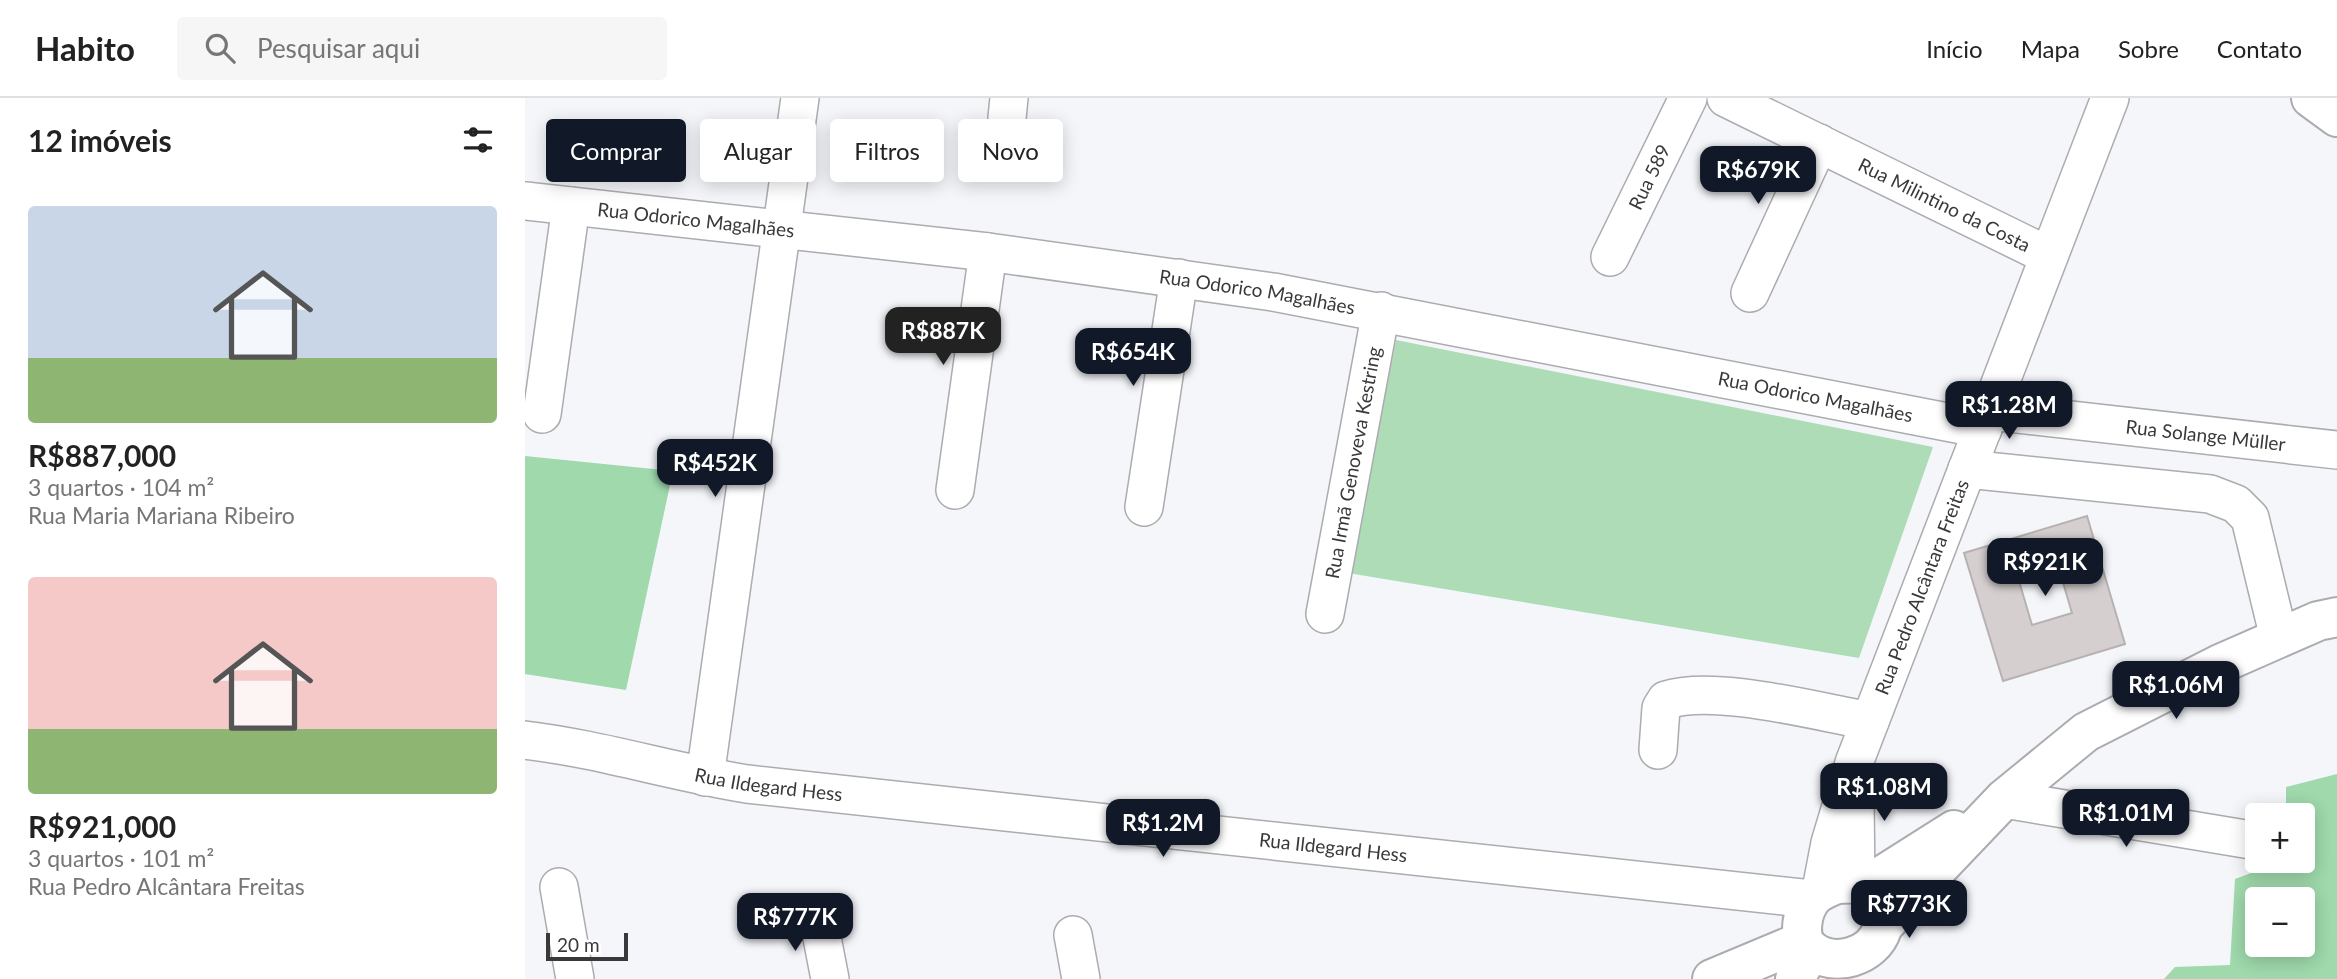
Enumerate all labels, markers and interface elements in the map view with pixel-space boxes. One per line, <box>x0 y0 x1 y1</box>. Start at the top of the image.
search box <box>177 17 667 80</box>
text: Habito <box>35 28 135 68</box>
icon: search <box>201 29 239 67</box>
text: Pesquisar aqui <box>257 32 420 64</box>
text: Início <box>1926 34 1983 63</box>
text: Mapa <box>2021 34 2080 63</box>
text: Sobre <box>2118 34 2179 63</box>
text: Contato <box>2217 34 2302 63</box>
chip: Comprar <box>546 119 686 182</box>
chip: Alugar <box>700 119 816 182</box>
chip: Filtros <box>830 119 944 182</box>
chip: Novo <box>958 119 1063 182</box>
icon: filters <box>459 121 497 159</box>
text: 12 imóveis <box>28 122 172 158</box>
street label: Rua 589 <box>1623 141 1674 213</box>
pin: R$679K <box>1701 146 1815 206</box>
street label: Rua Milintino da Costa <box>1855 153 2034 256</box>
text: R$679K <box>1716 155 1800 183</box>
street label: Rua Odorico Magalhães <box>596 197 796 242</box>
icon: home <box>200 252 326 378</box>
street label: Rua Odorico Magalhães <box>1158 264 1357 319</box>
pin: R$887K <box>886 308 1000 367</box>
text: R$887K <box>901 316 985 344</box>
pin: R$654K <box>1076 328 1190 388</box>
text: R$654K <box>1091 337 1175 365</box>
street label: Rua Irmã Genoveva Kestring <box>1320 344 1385 580</box>
street label: Rua Odorico Magalhães <box>1716 366 1915 426</box>
pin: R$1.28M <box>1944 382 2074 441</box>
text: R$1.28M <box>1961 390 2057 418</box>
street label: Rua Solange Müller <box>2125 414 2287 455</box>
text: R$887,000 <box>28 437 176 473</box>
pin: R$452K <box>658 440 772 499</box>
text: R$452K <box>673 448 757 476</box>
text: 3 quartos · 104 m² <box>28 473 214 501</box>
street label: Rua Pedro Alcântara Freitas <box>1869 476 1973 698</box>
text: Rua Maria Mariana Ribeiro <box>28 501 295 529</box>
pin: R$921K <box>1988 538 2102 598</box>
text: R$921K <box>2003 547 2087 575</box>
icon: home <box>200 623 326 749</box>
pin: R$1.06M <box>2111 662 2241 721</box>
text: R$1.06M <box>2128 670 2224 698</box>
street label: Rua Ildegard Hess <box>693 762 844 805</box>
pin: R$1.08M <box>1819 764 1949 823</box>
text: R$1.08M <box>1836 772 1932 800</box>
pin: R$1.01M <box>2061 790 2191 849</box>
text: R$1.01M <box>2078 798 2174 826</box>
pin: R$1.2M <box>1106 800 1220 859</box>
map controls <box>2245 803 2315 957</box>
button: + <box>2245 803 2315 873</box>
text: R$921,000 <box>28 808 176 844</box>
text: R$1.2M <box>1122 808 1204 836</box>
street label: Rua Ildegard Hess <box>1258 827 1409 866</box>
text: 3 quartos · 101 m² <box>28 844 214 872</box>
text: Rua Pedro Alcântara Freitas <box>28 872 305 900</box>
pin: R$773K <box>1852 880 1966 940</box>
button: − <box>2245 887 2315 957</box>
text: R$773K <box>1867 889 1951 917</box>
pin: R$777K <box>738 894 852 953</box>
text: R$777K <box>753 902 837 930</box>
scale bar <box>546 930 628 962</box>
text: 20 m <box>557 933 600 956</box>

